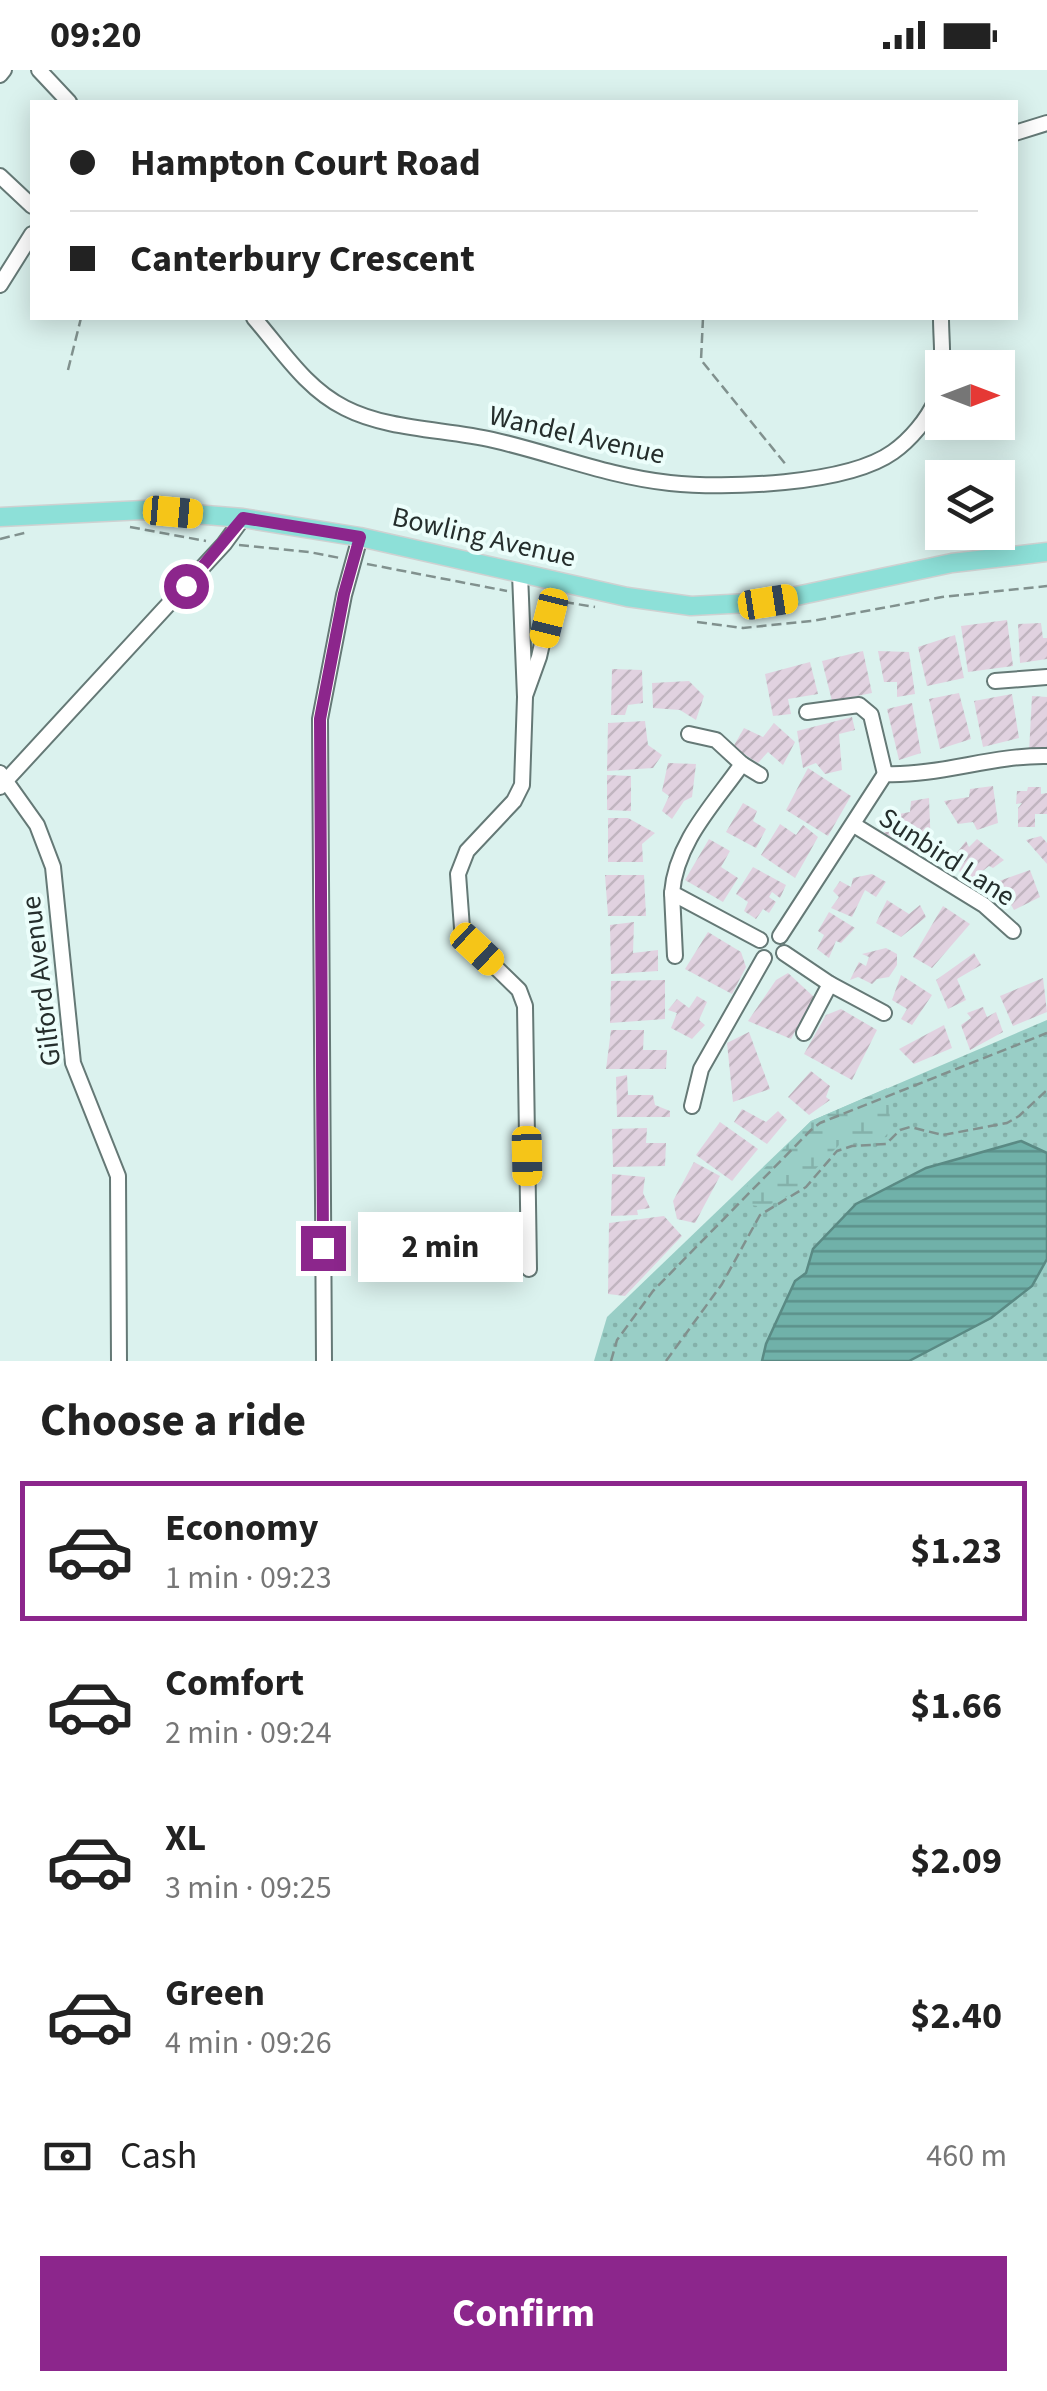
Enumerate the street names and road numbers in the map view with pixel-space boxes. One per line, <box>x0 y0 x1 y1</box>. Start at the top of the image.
street label: Wandel Avenue <box>485 395 669 475</box>
street label: Bowling Avenue <box>388 496 580 578</box>
street label: Sunbird Lane <box>871 798 1023 916</box>
street label: Gilford Avenue <box>11 894 71 1068</box>

